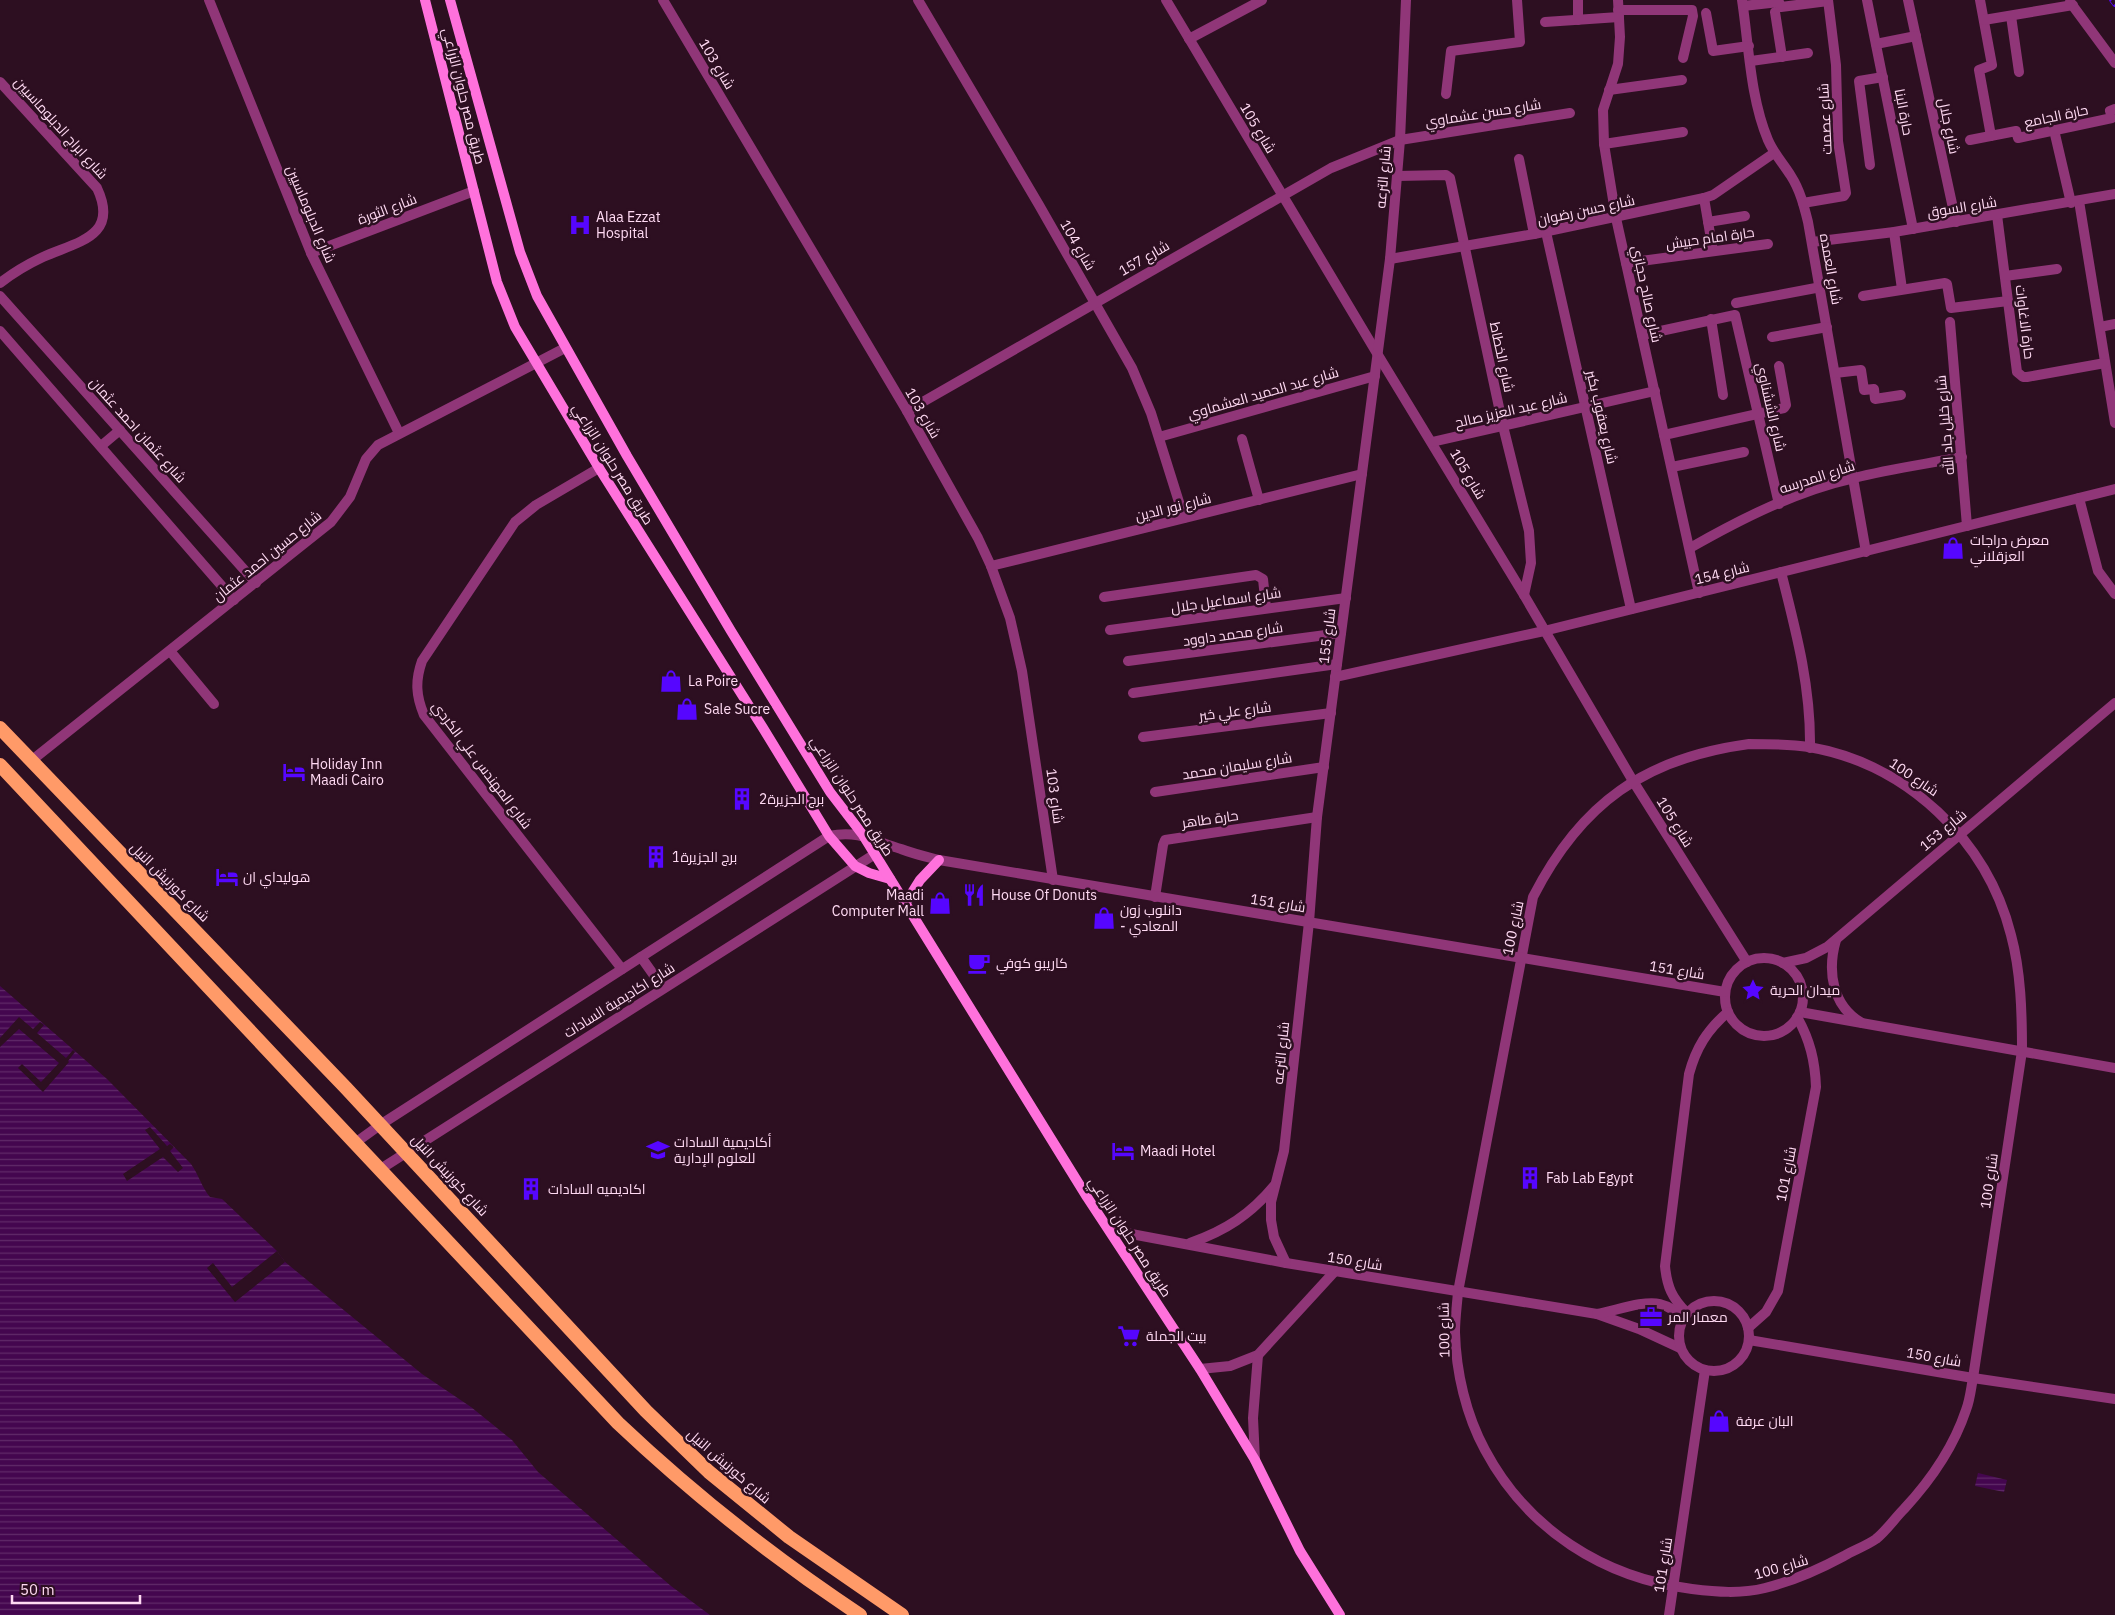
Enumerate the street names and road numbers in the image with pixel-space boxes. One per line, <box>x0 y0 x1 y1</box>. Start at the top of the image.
street label: طريق مصر حلوان الزراعي <box>435 26 490 167</box>
street label: شارع 103 <box>695 36 739 92</box>
street label: شارع ابراج الدبلوماسيين <box>10 73 112 183</box>
street label: شارع عصمت <box>1814 83 1836 155</box>
street label: حارة البنا <box>1891 87 1917 137</box>
street label: شارع حسن عشماوي <box>1424 95 1543 134</box>
street label: شارع جلال <box>1934 96 1964 156</box>
street label: شارع 105 <box>1236 100 1280 156</box>
street label: حارة الجامع <box>2022 100 2090 132</box>
street label: شارع الترعه <box>1371 145 1395 209</box>
street label: شارع الدبلوماسيين <box>282 162 340 266</box>
street label: شارع الثورة <box>355 189 419 229</box>
street label: شارع حسن رضوان <box>1536 191 1636 229</box>
street label: شارع السوق <box>1926 193 1998 221</box>
street label: شارع 104 <box>1056 216 1100 274</box>
street label: حارة امام حبيش <box>1664 223 1756 254</box>
street label: شارع العمده <box>1816 232 1846 306</box>
street label: شارع 157 <box>1115 236 1173 280</box>
street label: شارع صالح حجازي <box>1625 244 1666 345</box>
street label: حارة الاغاوات <box>2012 284 2038 360</box>
street label: شارع الخطاط <box>1486 320 1518 394</box>
street label: شارع الششناوي <box>1749 361 1790 454</box>
street label: شارع عبد الحميد العشماوي <box>1185 363 1341 426</box>
street label: شارع يعقوب بكير <box>1582 367 1622 466</box>
street label: شارع عثمان احمد عثمان <box>86 373 190 487</box>
street label: شارع خليل جاد الله <box>1932 374 1958 476</box>
street label: شارع 103 <box>901 384 945 442</box>
street label: شارع عبد العزيز صالح <box>1453 388 1569 432</box>
street label: طريق مصر حلوان الزراعي <box>566 400 658 530</box>
street label: شارع 105 <box>1446 446 1490 502</box>
street label: شارع المدرسه <box>1777 456 1857 498</box>
street label: شارع نور الدين <box>1133 489 1213 525</box>
street label: شارع حسين احمد عثمان <box>209 507 325 605</box>
street label: شارع 154 <box>1693 558 1751 588</box>
street label: شارع اسماعيل جلال <box>1170 583 1282 617</box>
street label: شارع 155 <box>1315 607 1339 665</box>
street label: شارع محمد داوود <box>1182 618 1284 650</box>
street label: شارع المهندس علي الكردي <box>426 698 536 834</box>
street label: شارع علي خير <box>1197 698 1273 727</box>
street label: طريق مصر حلوان الزراعي <box>804 733 898 861</box>
street label: شارع سليمان محمد <box>1181 748 1293 784</box>
street label: شارع 100 <box>1886 754 1942 800</box>
street label: شارع 103 <box>1042 767 1068 825</box>
street label: شارع 105 <box>1653 794 1697 850</box>
street label: شارع 153 <box>1916 805 1970 855</box>
street label: حارة طاهر <box>1180 806 1239 832</box>
street label: شارع كورنيش النيل <box>126 838 214 926</box>
street label: شارع 151 <box>1249 890 1307 916</box>
street label: شارع 100 <box>1498 899 1528 957</box>
street label: شارع 151 <box>1648 957 1706 983</box>
street label: شارع اكاديمية السادات <box>560 958 678 1042</box>
street label: شارع الترعه <box>1269 1021 1293 1085</box>
street label: شارع كورنيش النيل <box>408 1130 492 1220</box>
street label: شارع 101 <box>1772 1145 1800 1203</box>
street label: شارع 100 <box>1976 1152 2002 1210</box>
street label: طريق مصر حلوان الزراعي <box>1082 1174 1176 1302</box>
street label: شارع 150 <box>1326 1248 1384 1274</box>
street label: شارع 100 <box>1435 1302 1453 1358</box>
street label: شارع 150 <box>1905 1343 1963 1371</box>
street label: شارع كورنيش النيل <box>683 1425 775 1507</box>
street label: شارع 101 <box>1650 1536 1676 1594</box>
street label: شارع 100 <box>1752 1551 1810 1583</box>

